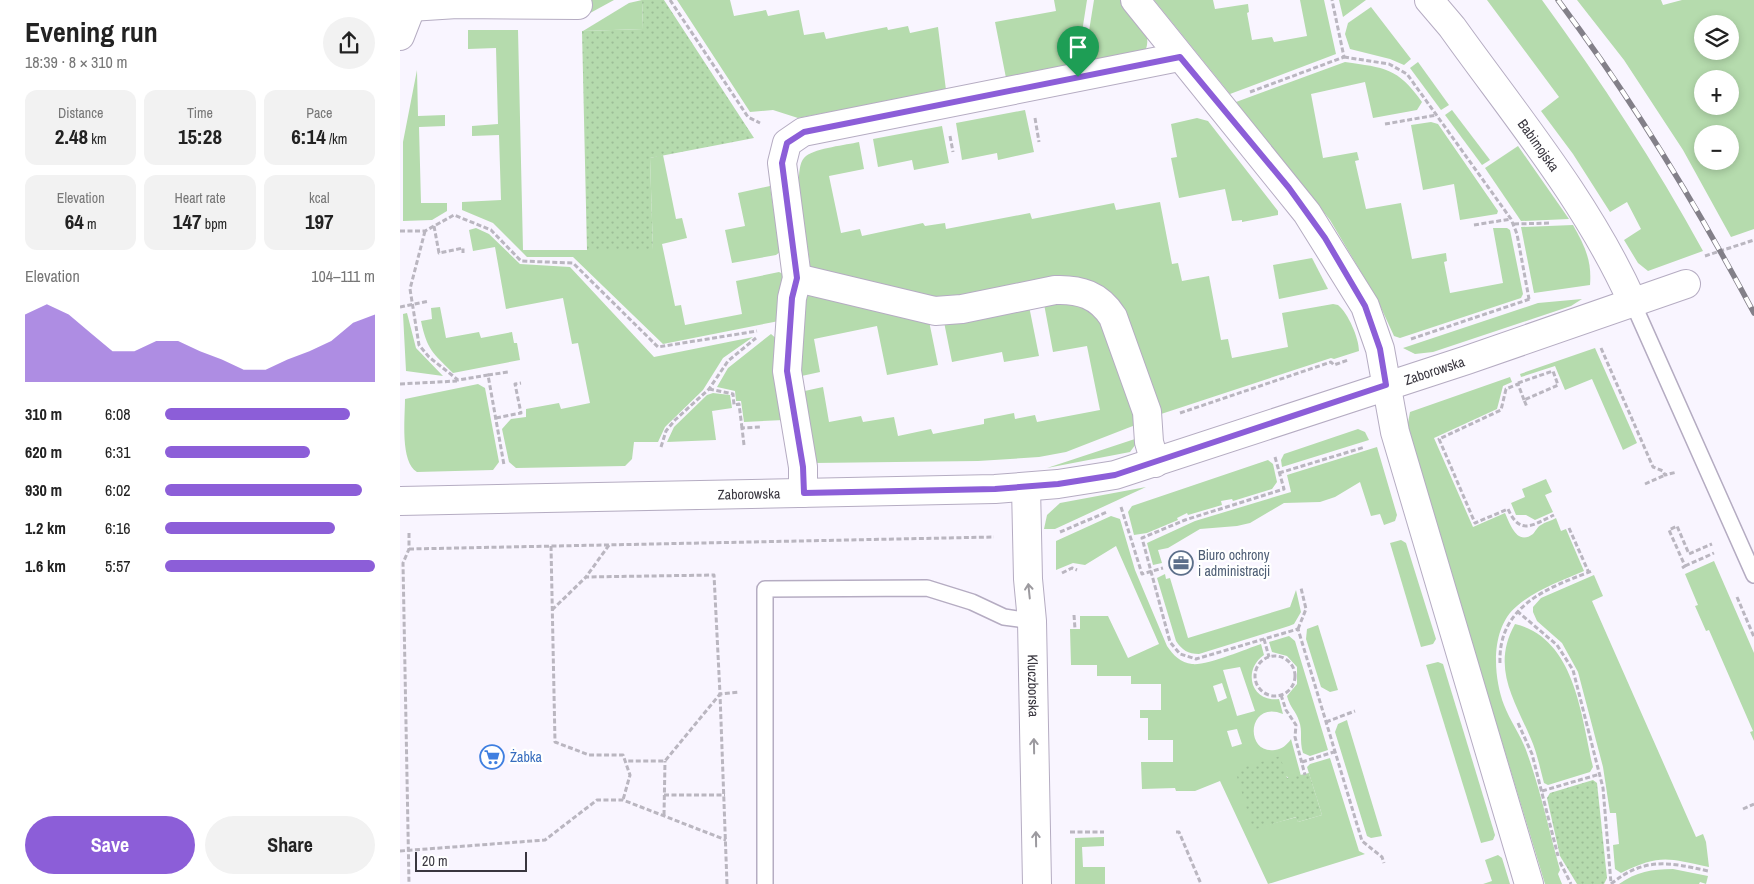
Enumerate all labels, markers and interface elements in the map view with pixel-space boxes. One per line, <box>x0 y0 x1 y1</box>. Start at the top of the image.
text: Evening run <box>25 13 158 51</box>
map controls <box>1694 15 1739 170</box>
button: layers <box>1694 15 1739 60</box>
button: share <box>323 17 375 69</box>
pin <box>1057 26 1099 77</box>
icon: arrive <box>1064 33 1092 61</box>
text: 18:39 · 8 × 310 m <box>25 51 128 73</box>
button: + <box>1694 70 1739 115</box>
text: Distance <box>58 104 103 122</box>
text: Time <box>187 104 213 122</box>
text: Pace <box>306 104 332 122</box>
street label: Babimojska <box>1514 116 1564 175</box>
text: 2.48 <box>55 122 88 151</box>
text: 15:28 <box>178 122 222 151</box>
text: 6:14 <box>291 122 326 151</box>
button: − <box>1694 125 1739 170</box>
text: km <box>88 130 107 148</box>
text: /km <box>326 130 347 148</box>
text: Elevation <box>57 189 105 207</box>
text: Heart rate <box>174 189 226 207</box>
text: kcal <box>309 189 330 207</box>
text: 64 <box>65 207 84 236</box>
text: 147 <box>173 207 202 236</box>
text: 197 <box>305 207 334 236</box>
text: m <box>84 215 97 233</box>
text: bpm <box>202 215 227 233</box>
text: Elevation <box>25 265 80 287</box>
text: 104–111 m <box>311 265 375 287</box>
street label: Zaborowska <box>1402 352 1467 389</box>
text: 310 m <box>25 403 62 425</box>
text: 6:08 <box>105 403 131 425</box>
text: 620 m <box>25 441 62 463</box>
text: 6:31 <box>105 441 131 463</box>
text: 930 m <box>25 479 62 501</box>
text: 6:02 <box>105 479 131 501</box>
street label: Zaborowska <box>717 484 781 504</box>
text: 1.2 km <box>25 517 66 539</box>
text: 6:16 <box>105 517 131 539</box>
place label: Biuro ochrony i administracji <box>1198 546 1270 580</box>
office icon: Biuro ochrony i administracji <box>1168 550 1194 576</box>
text: 1.6 km <box>25 555 66 577</box>
text: 5:57 <box>105 555 131 577</box>
one-way arrow <box>1024 584 1034 600</box>
street label: Kluczborska <box>1024 654 1043 718</box>
one-way arrow <box>1029 738 1039 754</box>
supermarket icon: Żabka <box>479 744 505 770</box>
place label: Żabka <box>510 748 543 766</box>
button: Save <box>25 816 195 874</box>
button: Share <box>205 816 375 874</box>
one-way arrow <box>1031 832 1041 848</box>
scale bar <box>415 849 528 872</box>
text: 20 m <box>422 852 448 870</box>

